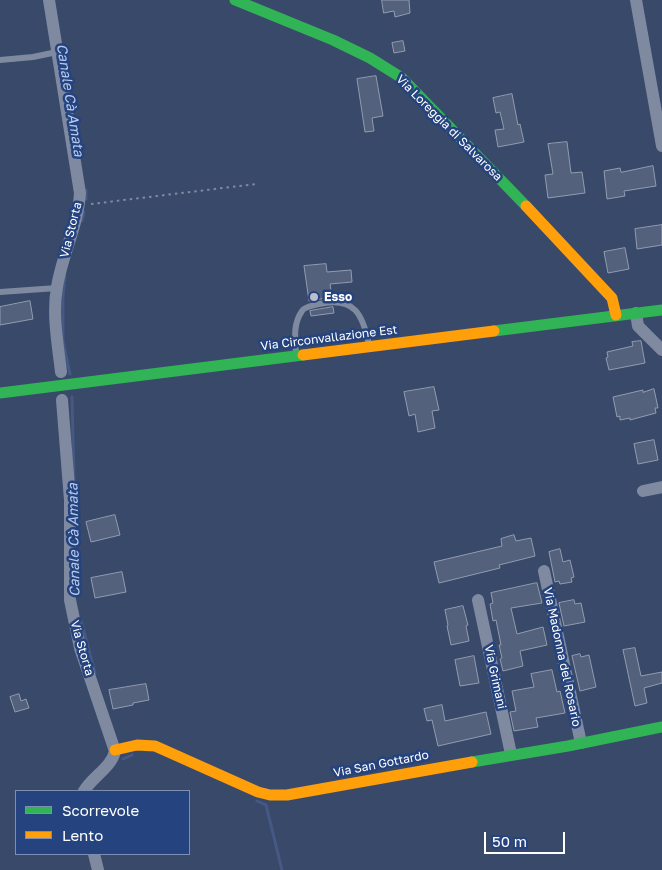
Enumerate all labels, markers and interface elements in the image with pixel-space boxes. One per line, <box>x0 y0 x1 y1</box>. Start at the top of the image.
water label: Canale Cà Amata <box>53 42 87 158</box>
street label: Via Loreggia di Salvarosa <box>393 72 505 184</box>
street label: Via Storta <box>57 201 85 259</box>
place label: Esso <box>324 290 352 304</box>
marker: Esso <box>308 291 320 303</box>
street label: Via Circonvallazione Est <box>260 322 398 354</box>
water label: Canale Cà Amata <box>65 483 83 597</box>
street label: Via Madonna del Rosario <box>540 586 584 728</box>
street label: Via Storta <box>67 619 97 677</box>
street label: Via Grimani <box>481 644 509 710</box>
street label: Via San Gottardo <box>332 748 430 780</box>
legend <box>15 790 190 855</box>
text: Scorrevole <box>62 801 139 819</box>
scale bar <box>487 822 568 854</box>
text: Lento <box>62 826 103 844</box>
text: 50 m <box>492 832 527 850</box>

